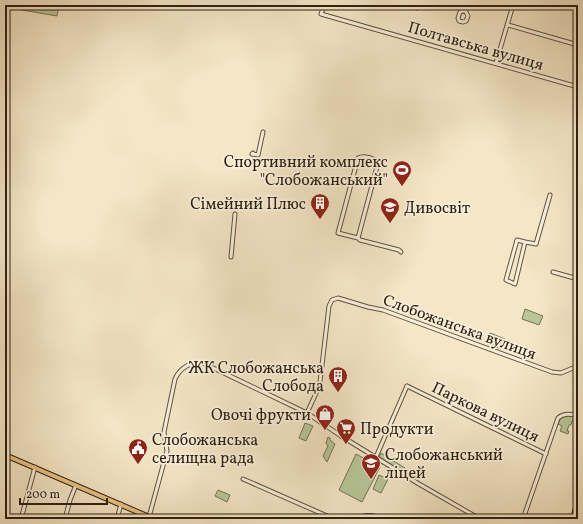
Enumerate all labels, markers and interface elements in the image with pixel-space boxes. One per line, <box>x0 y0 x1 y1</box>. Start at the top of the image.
street label: Полтавська вулиця <box>405 17 546 77</box>
place label: Спортивний комплекс "Слобожанський" <box>224 152 388 192</box>
sports icon: Спортивний комплекс "Слобожанський" <box>391 159 413 187</box>
building icon: Сімейний Плюс <box>309 192 331 220</box>
place label: Сімейний Плюс <box>190 194 306 216</box>
school or university icon: Дивосвіт <box>379 196 401 224</box>
place label: Дивосвіт <box>404 198 470 220</box>
street label: Слобожанська вулиця <box>380 290 539 366</box>
place label: ЖК Слобожанська Слобода <box>188 358 324 398</box>
building icon: ЖК Слобожанська Слобода <box>327 365 349 393</box>
street label: Паркова вулиця <box>428 377 543 448</box>
shop icon: Овочі фрукти <box>314 403 336 431</box>
place label: Овочі фрукти <box>211 405 311 427</box>
supermarket icon: Продукти <box>335 417 357 445</box>
place label: Продукти <box>360 419 434 441</box>
place label: Слобожанська селищна рада <box>152 430 258 470</box>
public building icon: Слобожанська селищна рада <box>127 437 149 465</box>
place label: Слобожанський ліцей <box>385 445 503 485</box>
school or university icon: Слобожанський ліцей <box>360 452 382 480</box>
scale bar <box>20 480 107 506</box>
text: 200 m <box>26 487 60 503</box>

